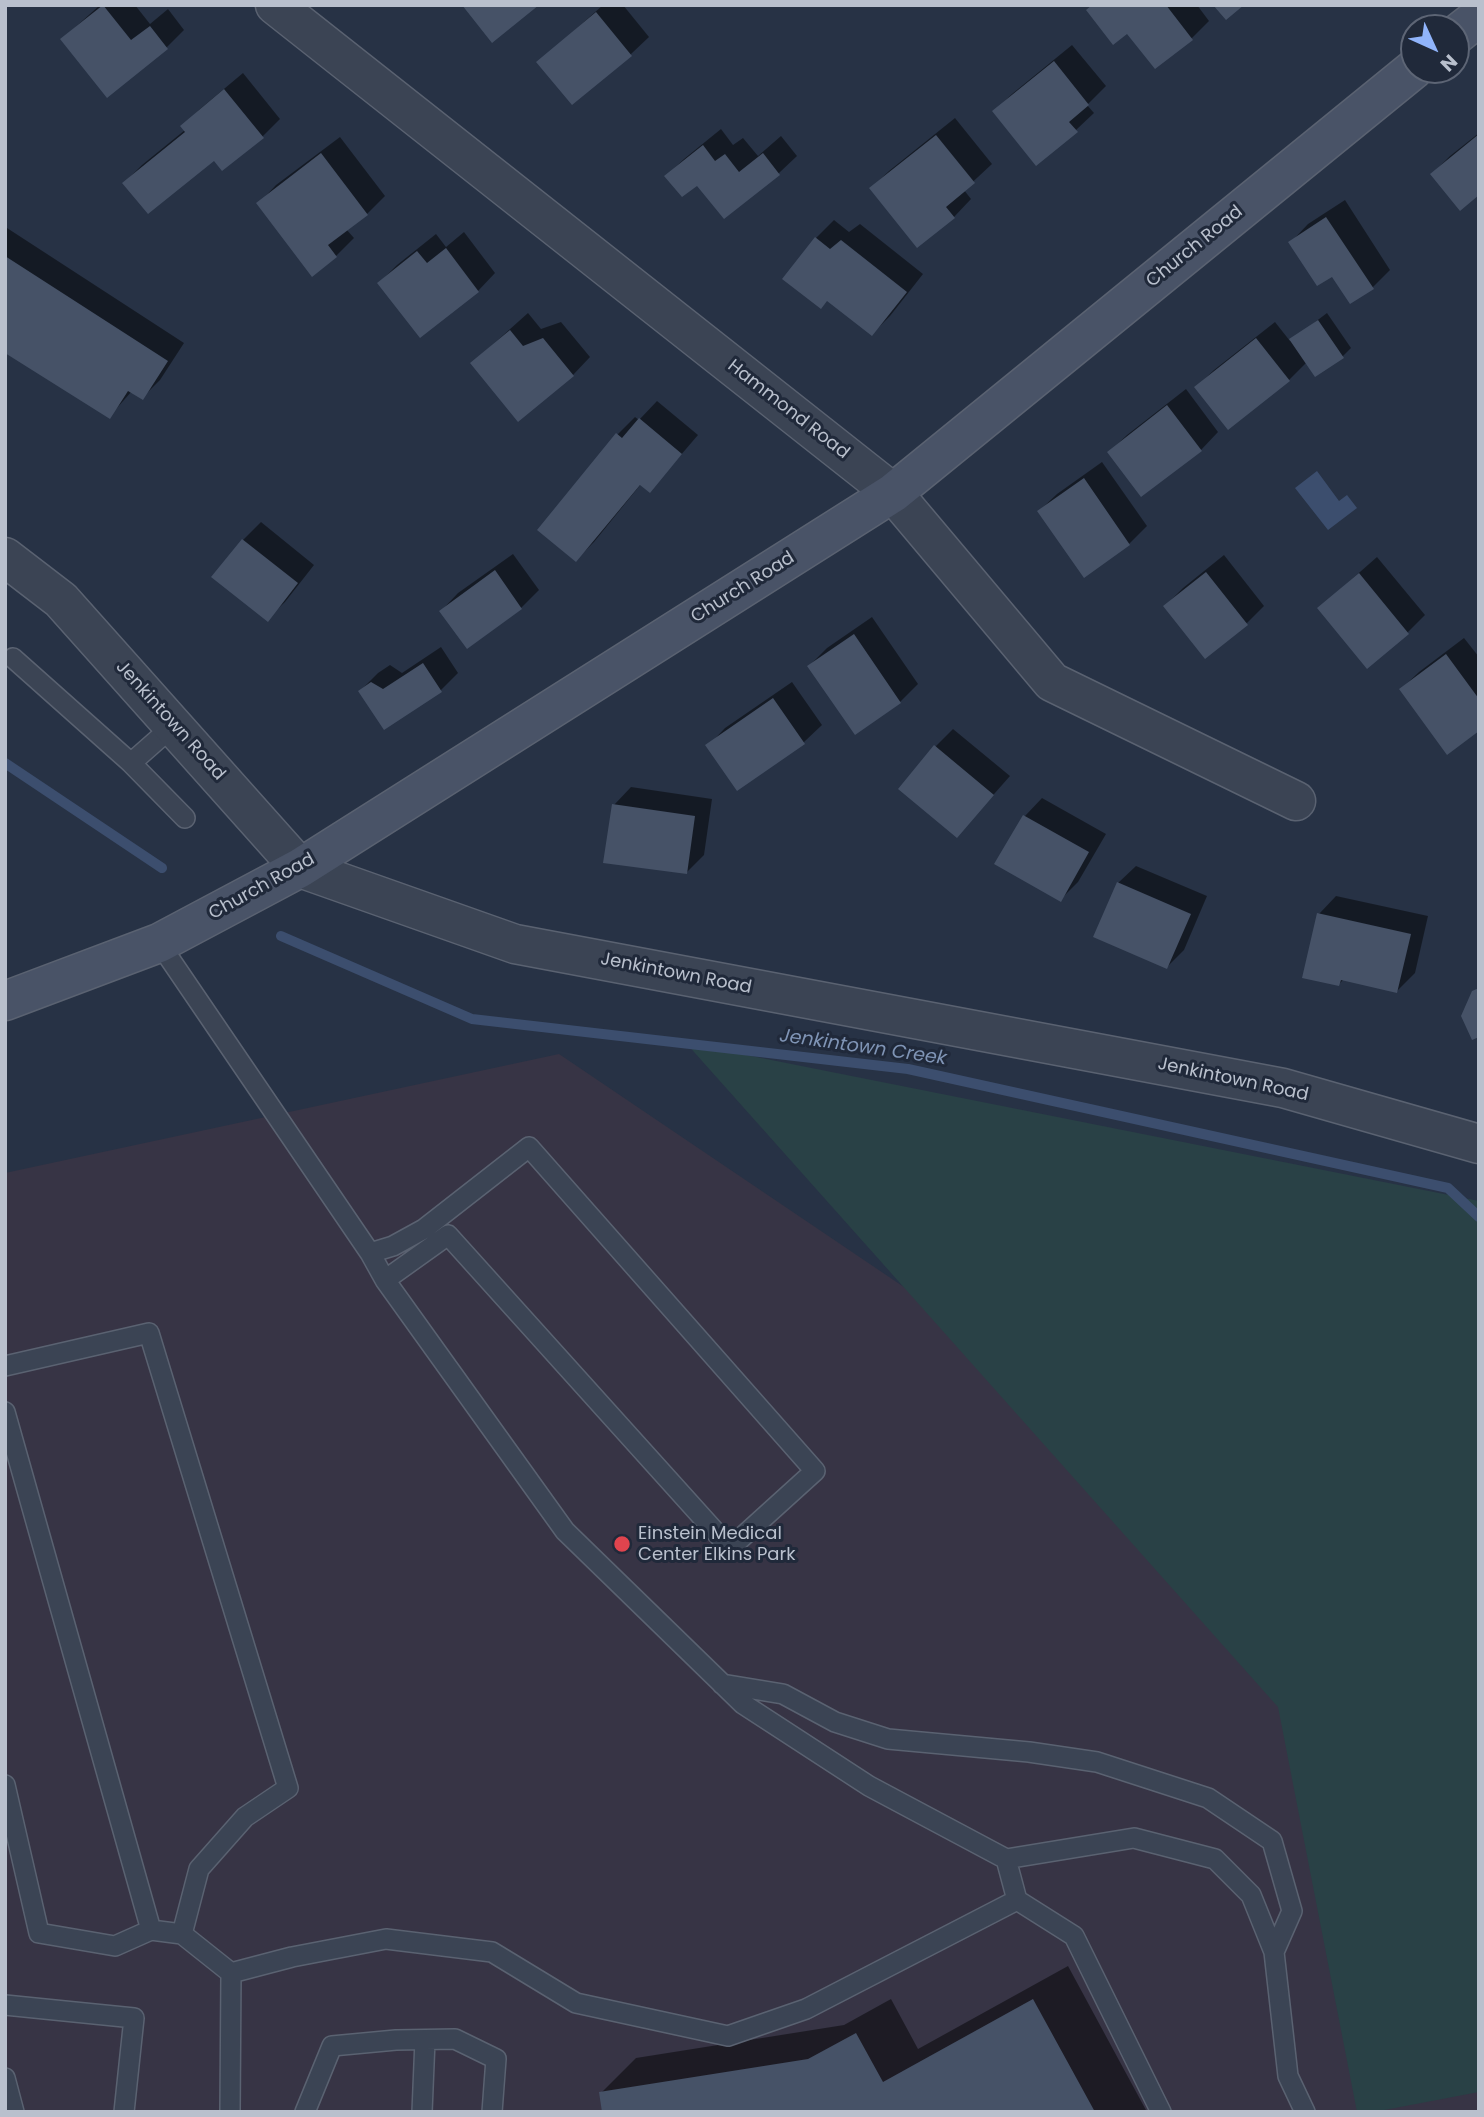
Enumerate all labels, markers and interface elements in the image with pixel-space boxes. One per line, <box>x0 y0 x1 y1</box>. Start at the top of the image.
north arrow <box>1400 14 1470 84</box>
text: N <box>1434 48 1463 77</box>
street label: Church Road <box>1142 202 1248 292</box>
street label: Hammond Road <box>723 356 853 464</box>
street label: Church Road <box>687 548 799 628</box>
street label: Jenkintown Road <box>111 657 229 785</box>
street label: Church Road <box>205 849 319 925</box>
street label: Jenkintown Road <box>599 949 753 999</box>
water label: Jenkintown Creek <box>778 1025 948 1071</box>
street label: Jenkintown Road <box>1156 1053 1310 1107</box>
place label: Einstein Medical Center Elkins Park <box>638 1523 795 1566</box>
marker: Einstein Medical Center Elkins Park <box>612 1534 632 1554</box>

